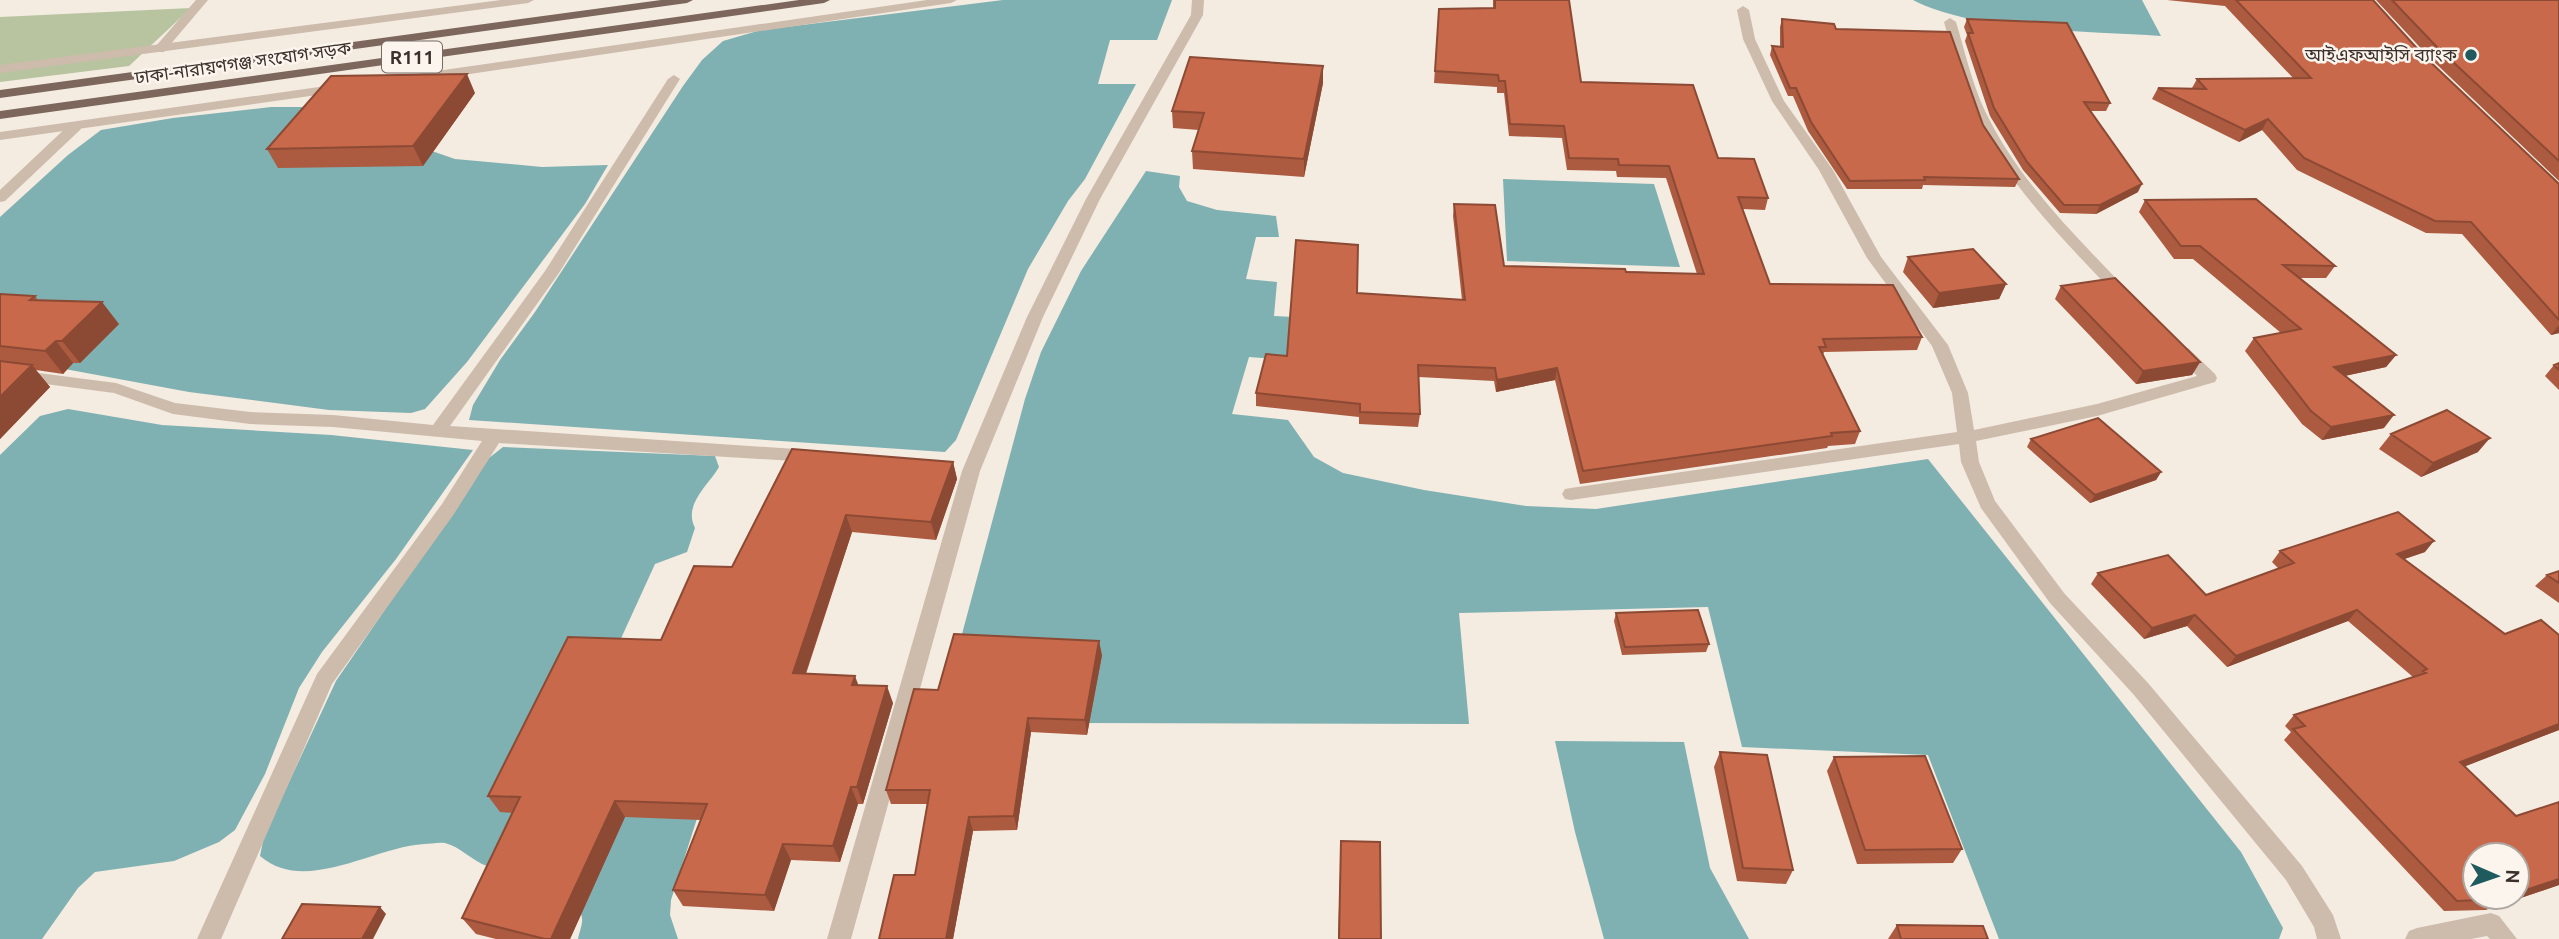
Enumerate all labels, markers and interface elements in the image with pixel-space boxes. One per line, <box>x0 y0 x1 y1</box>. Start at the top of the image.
street label: ঢাকা-নারায়ণগঞ্জ সংযোগ সড়ক <box>132 37 353 87</box>
road number: R111 <box>382 41 442 72</box>
place label: আইএফআইসি ব্যাংক <box>2304 44 2457 64</box>
marker: আইএফআইসি ব্যাংক <box>2463 47 2479 63</box>
north arrow <box>2461 841 2531 911</box>
text: N <box>2502 869 2524 884</box>

